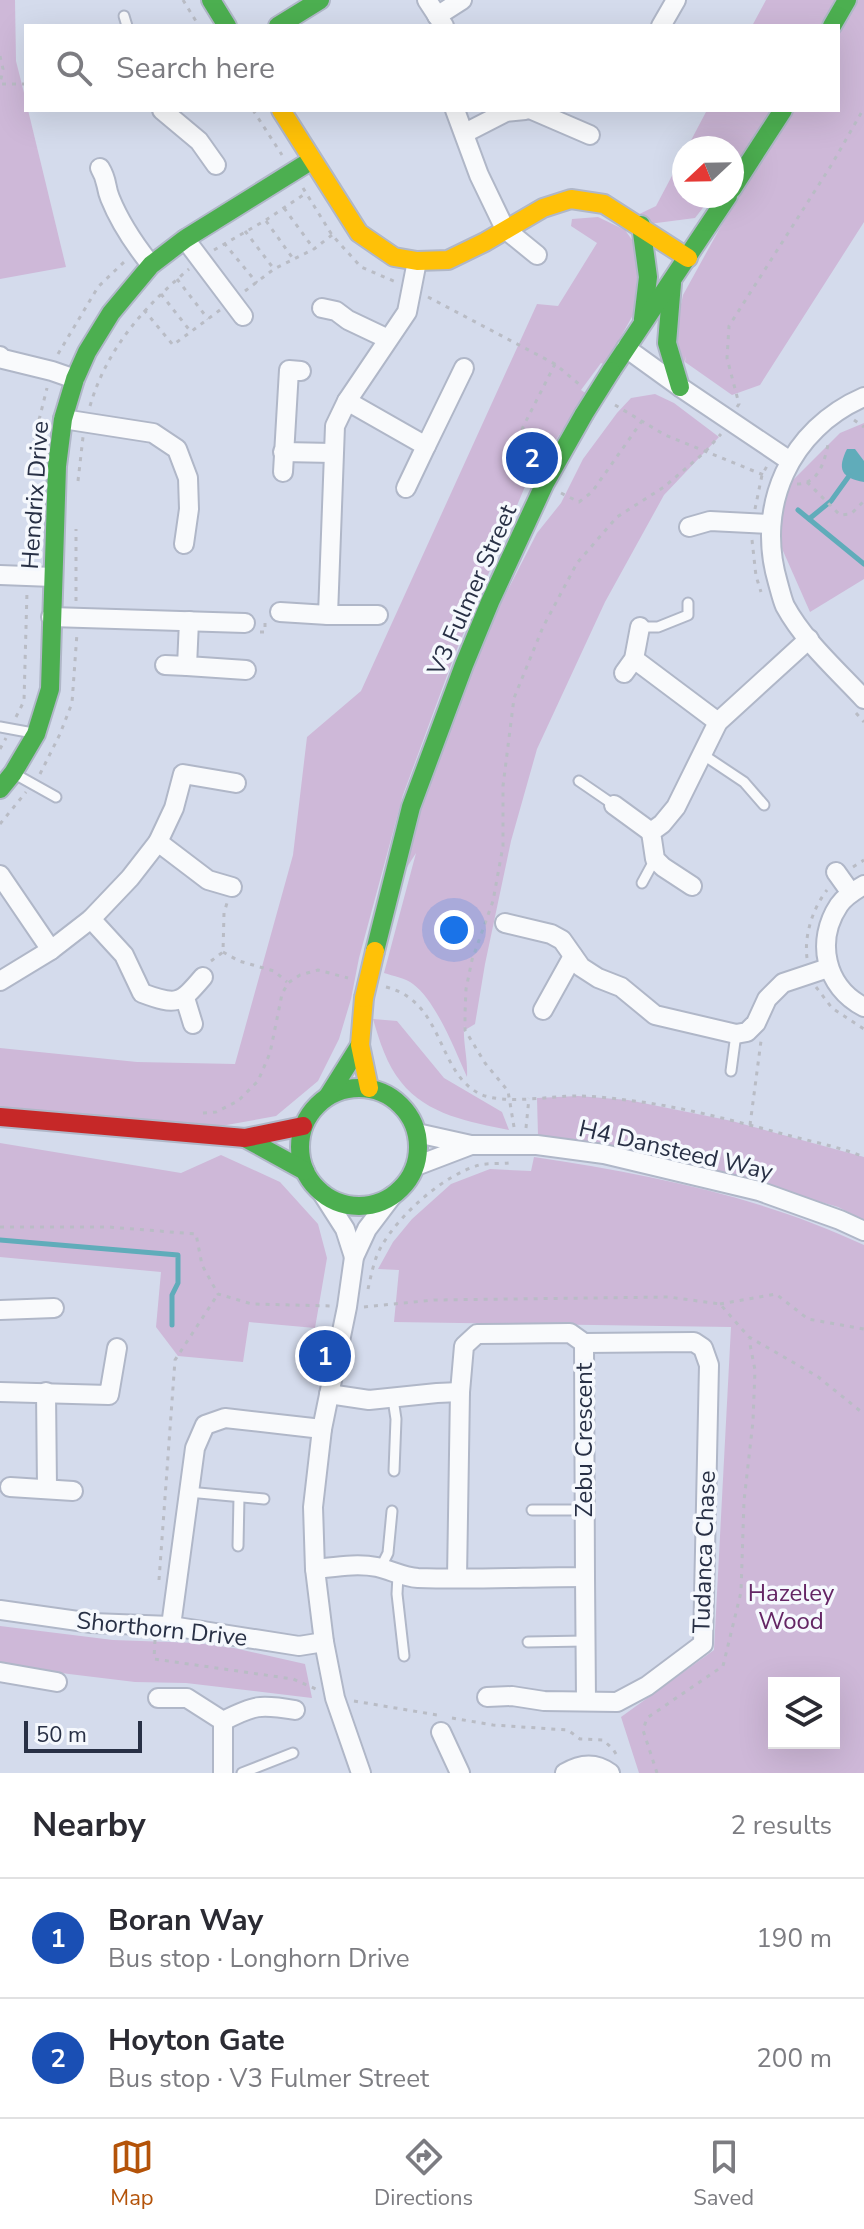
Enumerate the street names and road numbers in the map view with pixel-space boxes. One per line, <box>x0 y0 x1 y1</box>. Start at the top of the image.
street label: Hendrix Drive <box>14 420 56 570</box>
street label: V3 Fulmer Street <box>420 499 524 682</box>
street label: H4 Dansteed Way <box>576 1112 777 1188</box>
street label: Zebu Crescent <box>568 1362 600 1517</box>
street label: Tudanca Chase <box>685 1470 723 1634</box>
street label: Shorthorn Drive <box>75 1604 249 1654</box>

